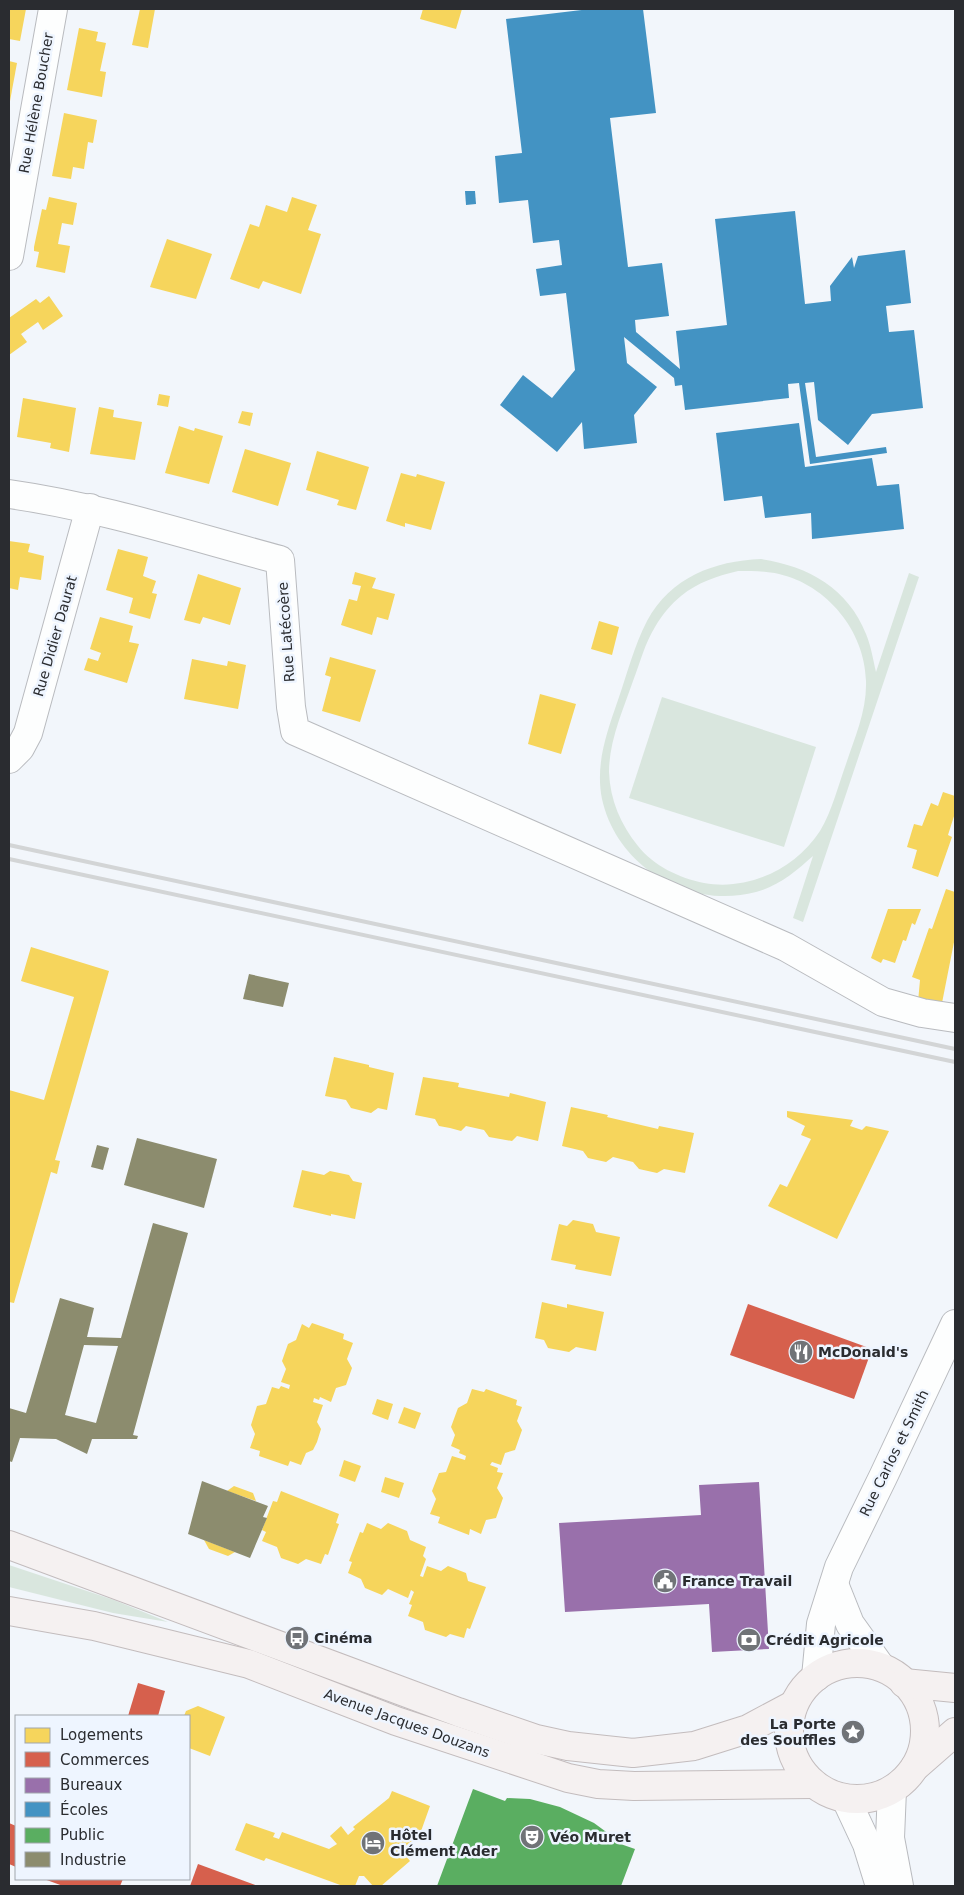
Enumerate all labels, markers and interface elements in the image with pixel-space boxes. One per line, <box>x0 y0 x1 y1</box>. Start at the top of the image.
street label: Rue Hélène Boucher <box>16 31 56 175</box>
street label: Rue Didier Daurat <box>30 573 80 698</box>
street label: Rue Latécoère <box>275 581 297 683</box>
restaurant icon: McDonald's <box>788 1339 814 1365</box>
place label: McDonald's <box>818 1344 908 1360</box>
street label: Rue Carlos et Smith <box>856 1387 932 1519</box>
public building icon: France Travail <box>652 1568 678 1594</box>
place label: France Travail <box>682 1573 792 1589</box>
bus stop icon: Cinéma <box>284 1625 310 1651</box>
bank icon: Crédit Agricole <box>736 1627 762 1653</box>
place label: Cinéma <box>314 1630 373 1646</box>
place label: Crédit Agricole <box>766 1632 884 1648</box>
street label: Avenue Jacques Douzans <box>322 1686 492 1760</box>
legend <box>15 1715 190 1880</box>
place label: La Porte des Souffles <box>740 1716 836 1748</box>
place icon: La Porte des Souffles <box>840 1719 866 1745</box>
text: Logements <box>60 1726 143 1744</box>
text: Commerces <box>60 1751 149 1769</box>
text: Bureaux <box>60 1776 123 1794</box>
text: Écoles <box>60 1800 108 1819</box>
theatre icon: Véo Muret <box>519 1824 545 1850</box>
text: Public <box>60 1826 104 1844</box>
place label: Hôtel Clément Ader <box>390 1827 498 1859</box>
place label: Véo Muret <box>550 1829 631 1845</box>
hotel icon: Hôtel Clément Ader <box>360 1830 386 1856</box>
text: Industrie <box>60 1851 126 1869</box>

